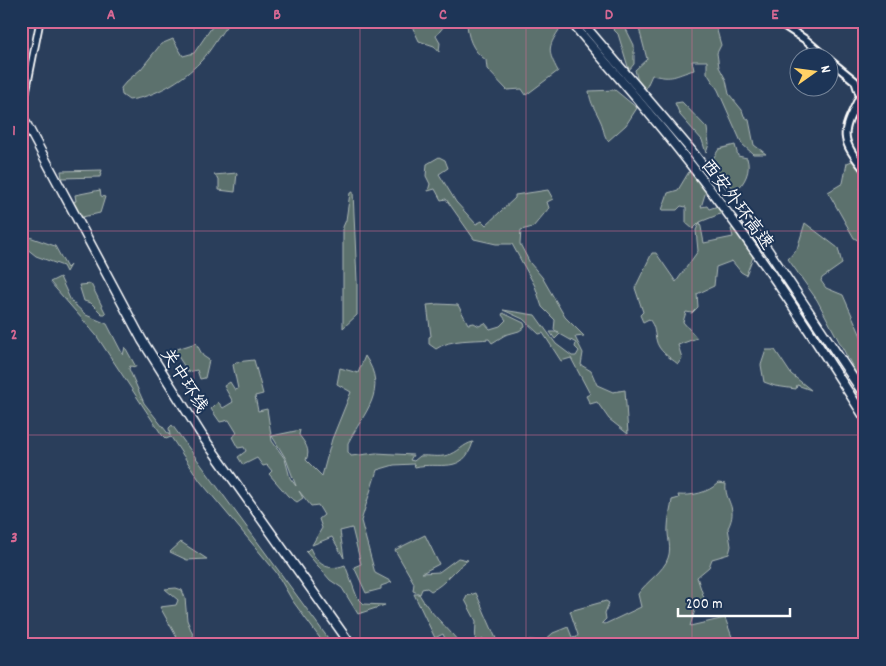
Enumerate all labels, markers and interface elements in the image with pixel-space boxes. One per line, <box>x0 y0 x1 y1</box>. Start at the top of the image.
text: A <box>107 4 116 27</box>
text: B <box>273 4 281 27</box>
text: C <box>439 4 447 27</box>
text: D <box>605 4 614 27</box>
text: E <box>771 4 779 27</box>
north arrow <box>788 48 838 98</box>
text: N <box>814 64 835 75</box>
text: 1 <box>12 120 16 143</box>
street label: 西安外环高速 <box>694 155 778 256</box>
text: 2 <box>11 324 18 347</box>
street label: 关中环线 <box>153 344 213 418</box>
text: 3 <box>10 527 18 550</box>
scale bar <box>678 586 791 618</box>
text: 200 m <box>686 594 723 616</box>

